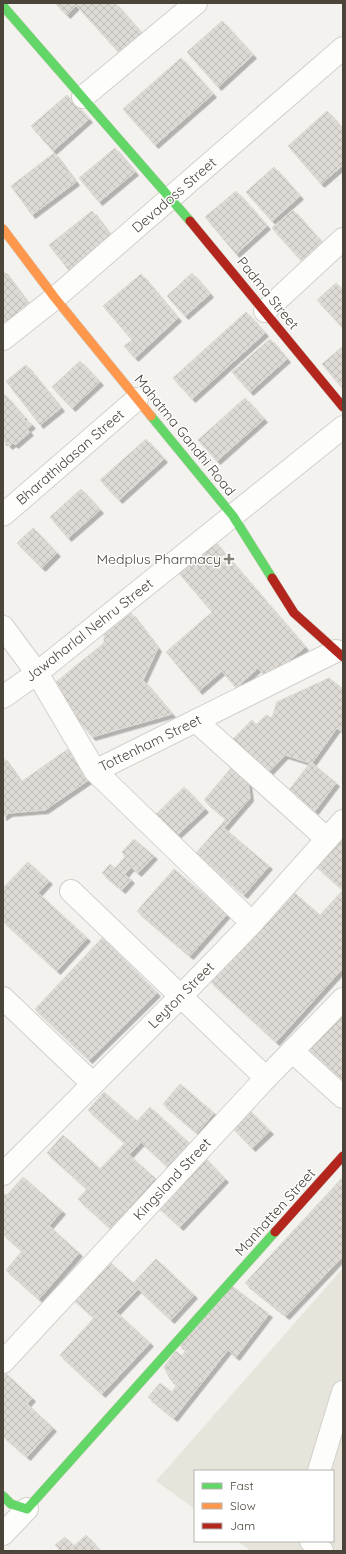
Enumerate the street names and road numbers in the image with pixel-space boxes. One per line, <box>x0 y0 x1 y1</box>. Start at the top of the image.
street label: Devadoss Street <box>128 153 220 237</box>
street label: Padma Street <box>233 253 303 333</box>
street label: Mahatma Gandhi Road <box>131 371 239 499</box>
street label: Bharathidasan Street <box>12 405 128 509</box>
street label: Jawaharlal Nehru Street <box>21 574 157 686</box>
street label: Tottenham Street <box>96 710 204 776</box>
street label: Leyton Street <box>144 958 218 1032</box>
street label: Kingsland Street <box>129 1134 215 1224</box>
street label: Manhatten Street <box>231 1164 319 1260</box>

